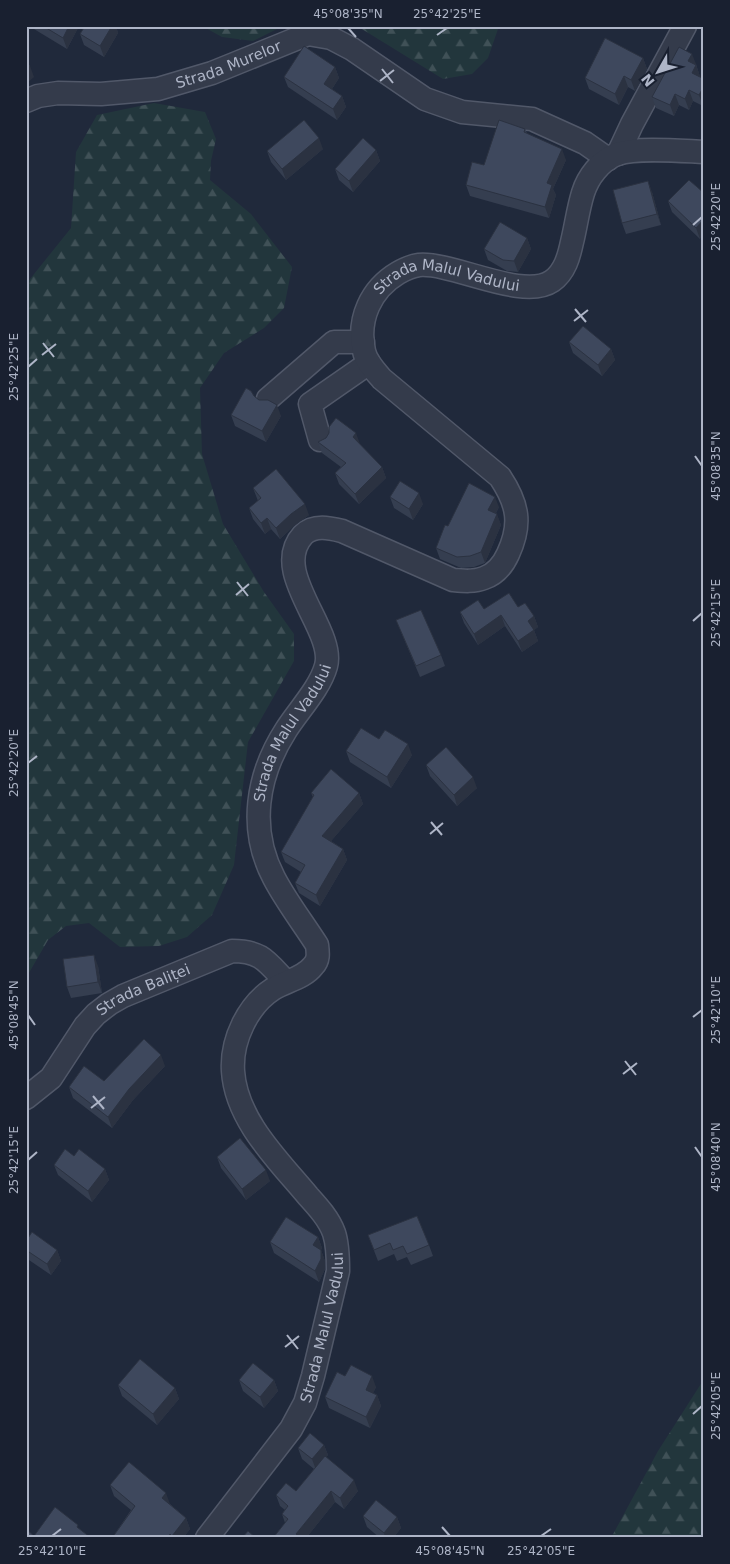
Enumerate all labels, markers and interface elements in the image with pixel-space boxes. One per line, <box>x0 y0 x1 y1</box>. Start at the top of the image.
text: 45°08'35"N <box>313 7 383 21</box>
text: 25°42'25"E <box>413 7 481 21</box>
street label: Strada Murelor <box>174 37 285 92</box>
north arrow <box>632 48 682 98</box>
text: N <box>638 71 658 90</box>
text: 25°42'20"E <box>709 183 723 251</box>
street label: Strada Malul Vadului <box>370 256 521 298</box>
text: 25°42'25"E <box>7 333 21 401</box>
text: 45°08'35"N <box>709 431 723 501</box>
text: 25°42'15"E <box>709 579 723 647</box>
street label: Strada Malul Vadului <box>250 662 335 803</box>
text: 25°42'20"E <box>7 729 21 797</box>
street label: Strada Baliței <box>93 960 193 1019</box>
text: 25°42'10"E <box>709 976 723 1044</box>
text: 45°08'45"N <box>7 980 21 1050</box>
text: 45°08'40"N <box>709 1122 723 1192</box>
text: 25°42'15"E <box>7 1126 21 1194</box>
street label: Strada Malul Vadului <box>297 1252 347 1405</box>
text: 25°42'05"E <box>709 1372 723 1440</box>
text: 25°42'10"E <box>18 1544 86 1558</box>
text: 45°08'45"N <box>415 1544 485 1558</box>
text: 25°42'05"E <box>507 1544 575 1558</box>

